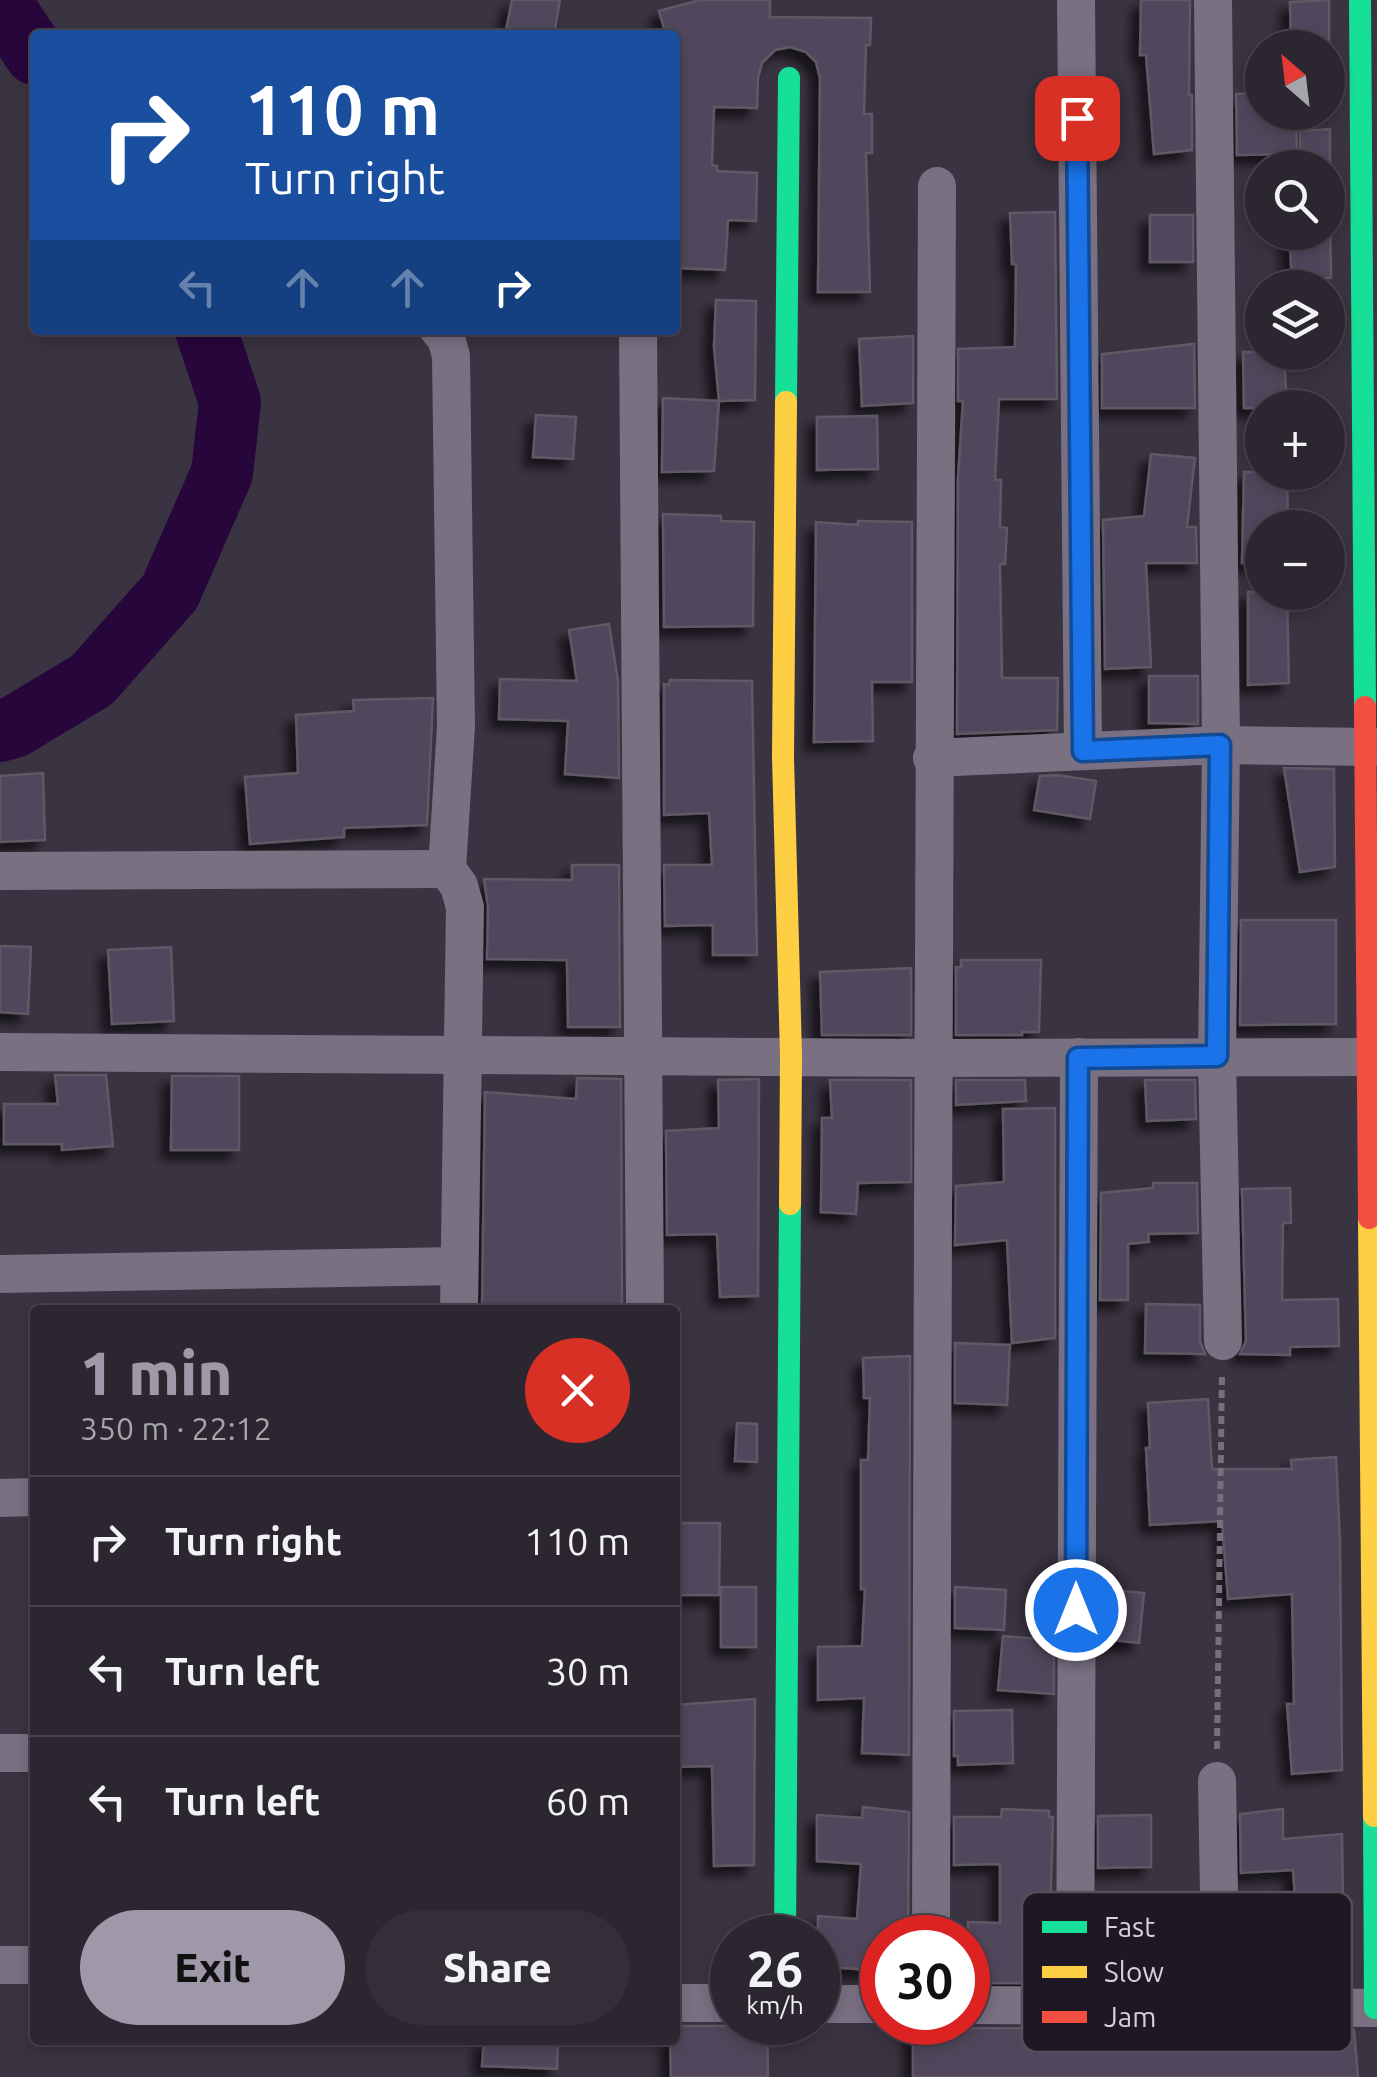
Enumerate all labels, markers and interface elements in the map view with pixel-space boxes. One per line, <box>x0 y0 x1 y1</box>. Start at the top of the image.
north arrow <box>1245 30 1345 130</box>
map controls <box>1245 30 1345 610</box>
icon: right <box>80 70 210 200</box>
text: 110 m <box>245 70 440 148</box>
pin <box>1035 76 1120 161</box>
icon: arrive <box>1050 91 1105 146</box>
button: search <box>1245 150 1345 250</box>
text: Turn right <box>245 152 445 203</box>
icon: left <box>170 260 225 315</box>
icon: ahead <box>275 260 330 315</box>
icon: ahead <box>380 260 435 315</box>
icon: right <box>485 260 540 315</box>
button: layers <box>1245 270 1345 370</box>
button: + <box>1245 390 1345 490</box>
button: − <box>1245 510 1345 610</box>
button: close <box>525 1338 630 1443</box>
text: 1 min <box>80 1339 233 1406</box>
text: 350 m · 22:12 <box>80 1410 272 1446</box>
icon: right <box>80 1514 135 1569</box>
text: Turn right <box>165 1520 342 1562</box>
text: 110 m <box>524 1520 630 1562</box>
position arrow <box>1024 1558 1128 1662</box>
icon: left <box>80 1644 135 1699</box>
text: Turn left <box>165 1650 320 1692</box>
text: 30 m <box>546 1650 630 1692</box>
icon: left <box>80 1774 135 1829</box>
text: Turn left <box>165 1780 320 1822</box>
text: 60 m <box>546 1780 630 1822</box>
legend <box>1022 1892 1352 2052</box>
button: Exit <box>80 1910 345 2025</box>
button: Share <box>365 1910 630 2025</box>
text: Fast <box>1104 1911 1155 1942</box>
speed limit sign: 30 <box>860 1915 990 2045</box>
text: 26 <box>747 1940 803 1996</box>
text: Slow <box>1104 1956 1164 1987</box>
text: km/h <box>746 1991 804 2019</box>
text: Jam <box>1104 2001 1156 2032</box>

